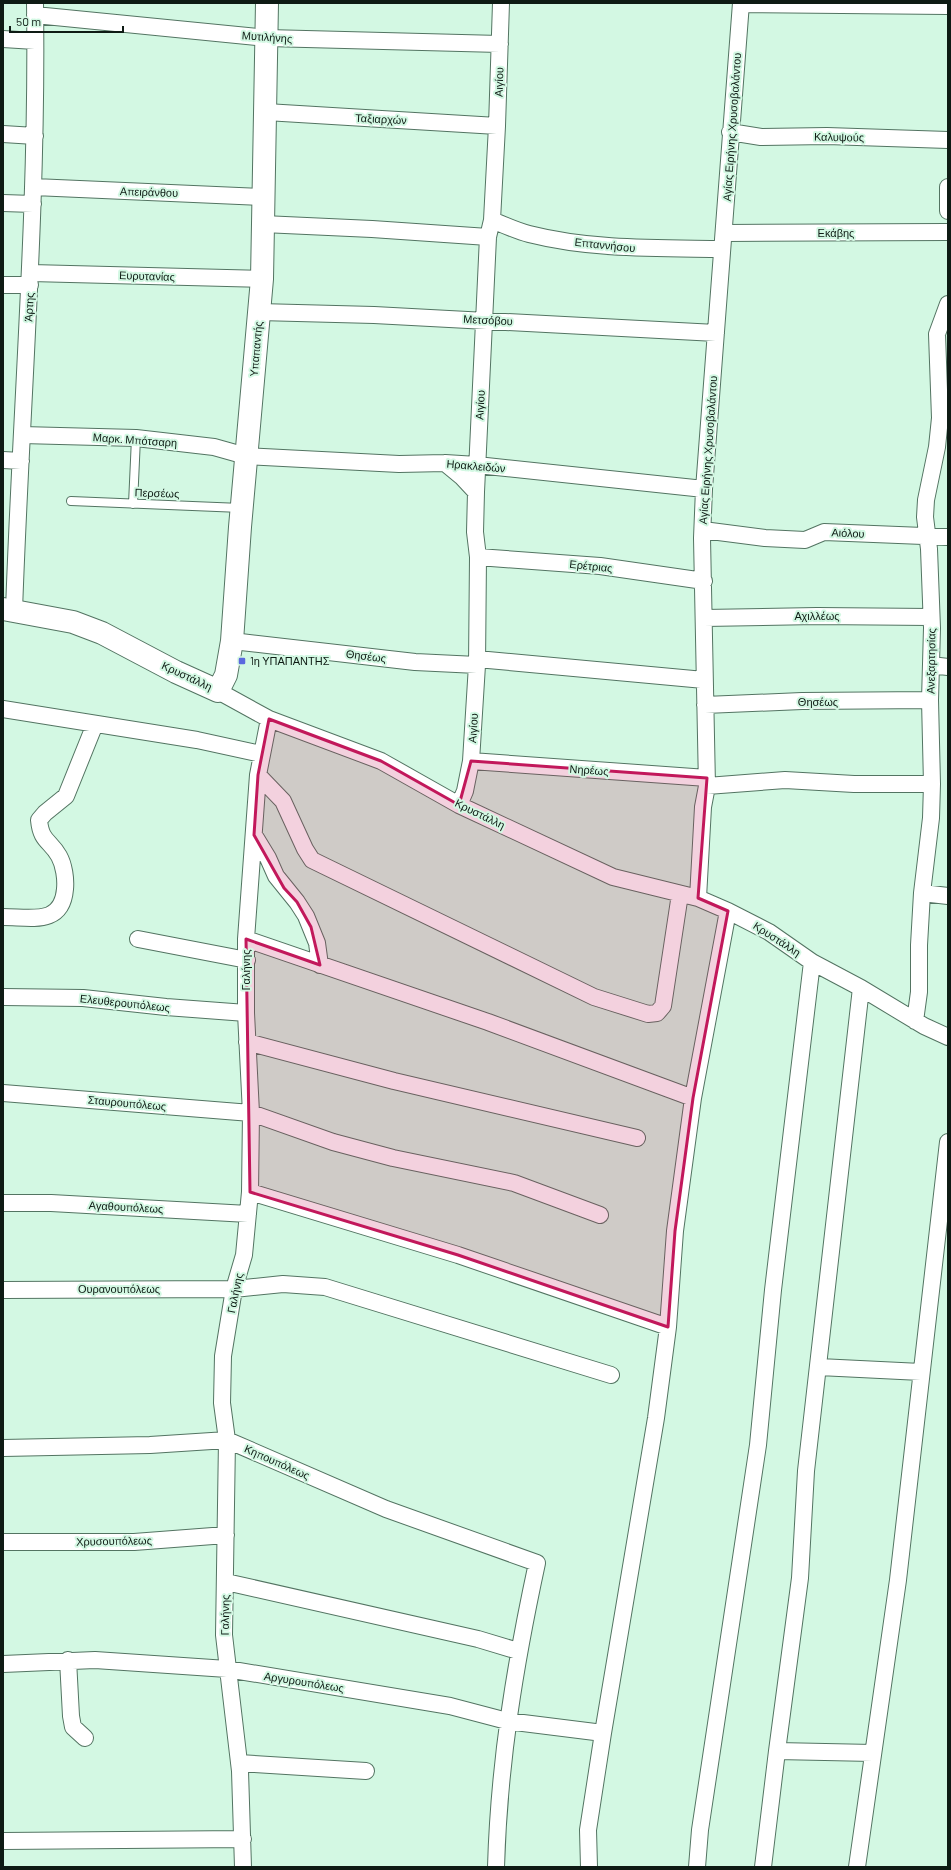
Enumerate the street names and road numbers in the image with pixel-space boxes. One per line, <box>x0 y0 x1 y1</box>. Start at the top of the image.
street label: Μυτιλήνης <box>241 28 293 45</box>
street label: Αγίας Ειρήνης Χρυσοβαλάντου <box>720 52 743 202</box>
street label: Αιγίου <box>491 67 506 97</box>
street label: Ταξιαρχών <box>355 111 408 126</box>
street label: Καλυψούς <box>814 130 864 143</box>
street label: Απειράνθου <box>120 184 178 199</box>
street label: Εκάβης <box>818 226 854 239</box>
street label: Επταννήσου <box>574 235 636 254</box>
street label: Ευρυτανίας <box>119 268 175 283</box>
street label: Άρτης <box>21 292 36 322</box>
street label: Μετσόβου <box>463 312 513 327</box>
street label: Υπαπαντής <box>247 321 264 377</box>
street label: Αγίας Ειρήνης Χρυσοβαλάντου <box>696 375 719 525</box>
street label: Αιγίου <box>472 390 487 420</box>
street label: Μαρκ. Μπότσαρη <box>92 430 178 449</box>
street label: Ηρακλειδών <box>446 456 507 475</box>
street label: Περσέως <box>134 485 180 500</box>
street label: Αιόλου <box>831 525 865 540</box>
street label: Ερέτριας <box>569 557 613 574</box>
street label: Αχιλλέως <box>794 609 840 622</box>
street label: Ανεξαρτησίας <box>923 628 938 694</box>
street label: Θησέως <box>345 647 387 664</box>
street label: Κρυστάλλη <box>160 658 214 693</box>
street label: Θησέως <box>798 695 838 708</box>
street label: Αιγίου <box>465 713 480 743</box>
street label: Νηρέως <box>569 762 609 777</box>
street label: Κρυστάλλη <box>453 796 507 831</box>
street label: Κρυστάλλη <box>751 918 803 959</box>
street label: Γαλήνης <box>239 950 252 990</box>
street label: Ελευθερουπόλεως <box>79 991 171 1014</box>
street label: Σταυρουπόλεως <box>87 1093 167 1112</box>
street label: Αγαθουπόλεως <box>88 1198 164 1215</box>
street label: Γαλήνης <box>224 1272 245 1314</box>
street label: Ουρανουπόλεως <box>78 1282 160 1295</box>
street label: Κηπουπόλεως <box>243 1441 312 1482</box>
street label: Χρυσουπόλεως <box>76 1533 152 1548</box>
street label: Γαλήνης <box>218 1594 231 1636</box>
street label: Αργυρουπόλεως <box>263 1669 345 1694</box>

